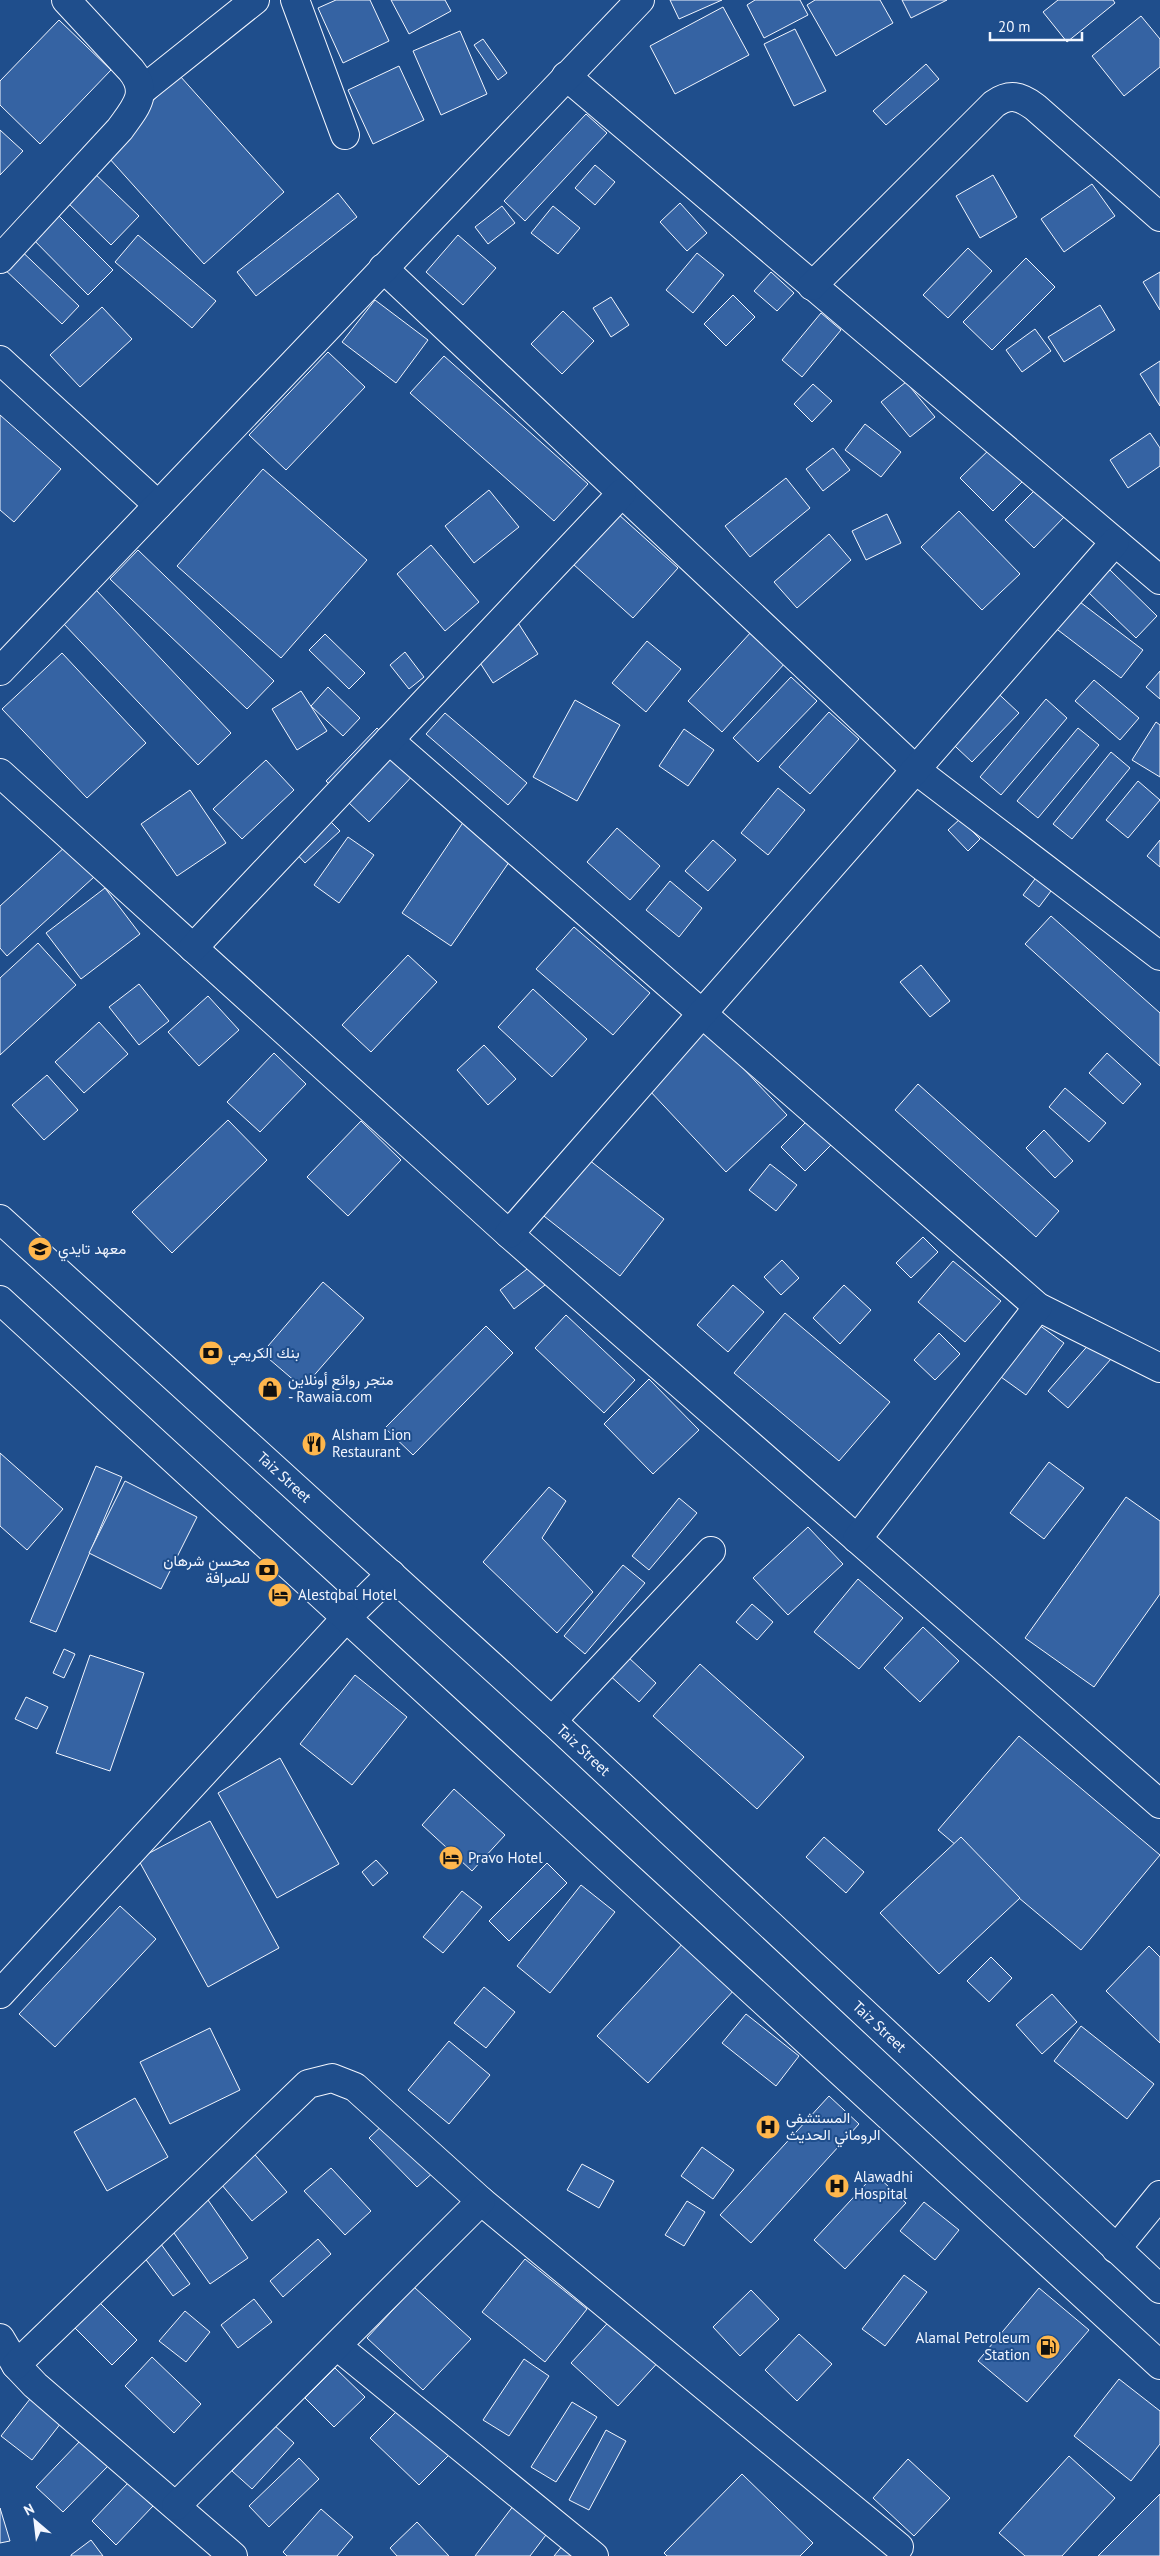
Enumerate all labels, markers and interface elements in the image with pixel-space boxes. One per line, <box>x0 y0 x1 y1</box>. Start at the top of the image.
scale bar <box>990 10 1082 42</box>
text: 20 m <box>998 17 1031 36</box>
school or university icon: معهد تايدي <box>27 1236 53 1262</box>
place label: معهد تايدي <box>58 1239 126 1262</box>
bank icon: بنك الكريمي <box>198 1340 224 1366</box>
place label: بنك الكريمي <box>228 1343 300 1366</box>
place label: متجر روائع أونلاين - Rawaia.com <box>288 1370 394 1406</box>
shop icon: متجر روائع أونلاين - Rawaia.com <box>257 1376 283 1402</box>
place label: Alsham Lion Restaurant <box>332 1425 411 1461</box>
restaurant icon: Alsham Lion Restaurant <box>301 1431 327 1457</box>
street label: Taiz Street <box>253 1447 316 1507</box>
place label: محسن شرهان للصرافة <box>163 1551 250 1587</box>
bank icon: محسن شرهان للصرافة <box>254 1557 280 1583</box>
hotel icon: Alestqbal Hotel <box>267 1582 293 1608</box>
place label: Alestqbal Hotel <box>298 1585 398 1604</box>
street label: Taiz Street <box>553 1720 615 1780</box>
hotel icon: Pravo Hotel <box>438 1845 464 1871</box>
place label: Pravo Hotel <box>468 1848 543 1867</box>
street label: Taiz Street <box>849 1997 911 2056</box>
place label: المستشفى الروماني الحديث <box>786 2108 881 2148</box>
hospital icon: المستشفى الروماني الحديث <box>755 2114 781 2140</box>
place label: Alawadhi Hospital <box>854 2167 913 2203</box>
hospital icon: Alawadhi Hospital <box>824 2173 850 2199</box>
place label: Alamal Petroleum Station <box>915 2328 1030 2364</box>
fuel station icon: Alamal Petroleum Station <box>1035 2334 1061 2360</box>
north arrow <box>10 2496 60 2546</box>
text: N <box>21 2499 37 2520</box>

